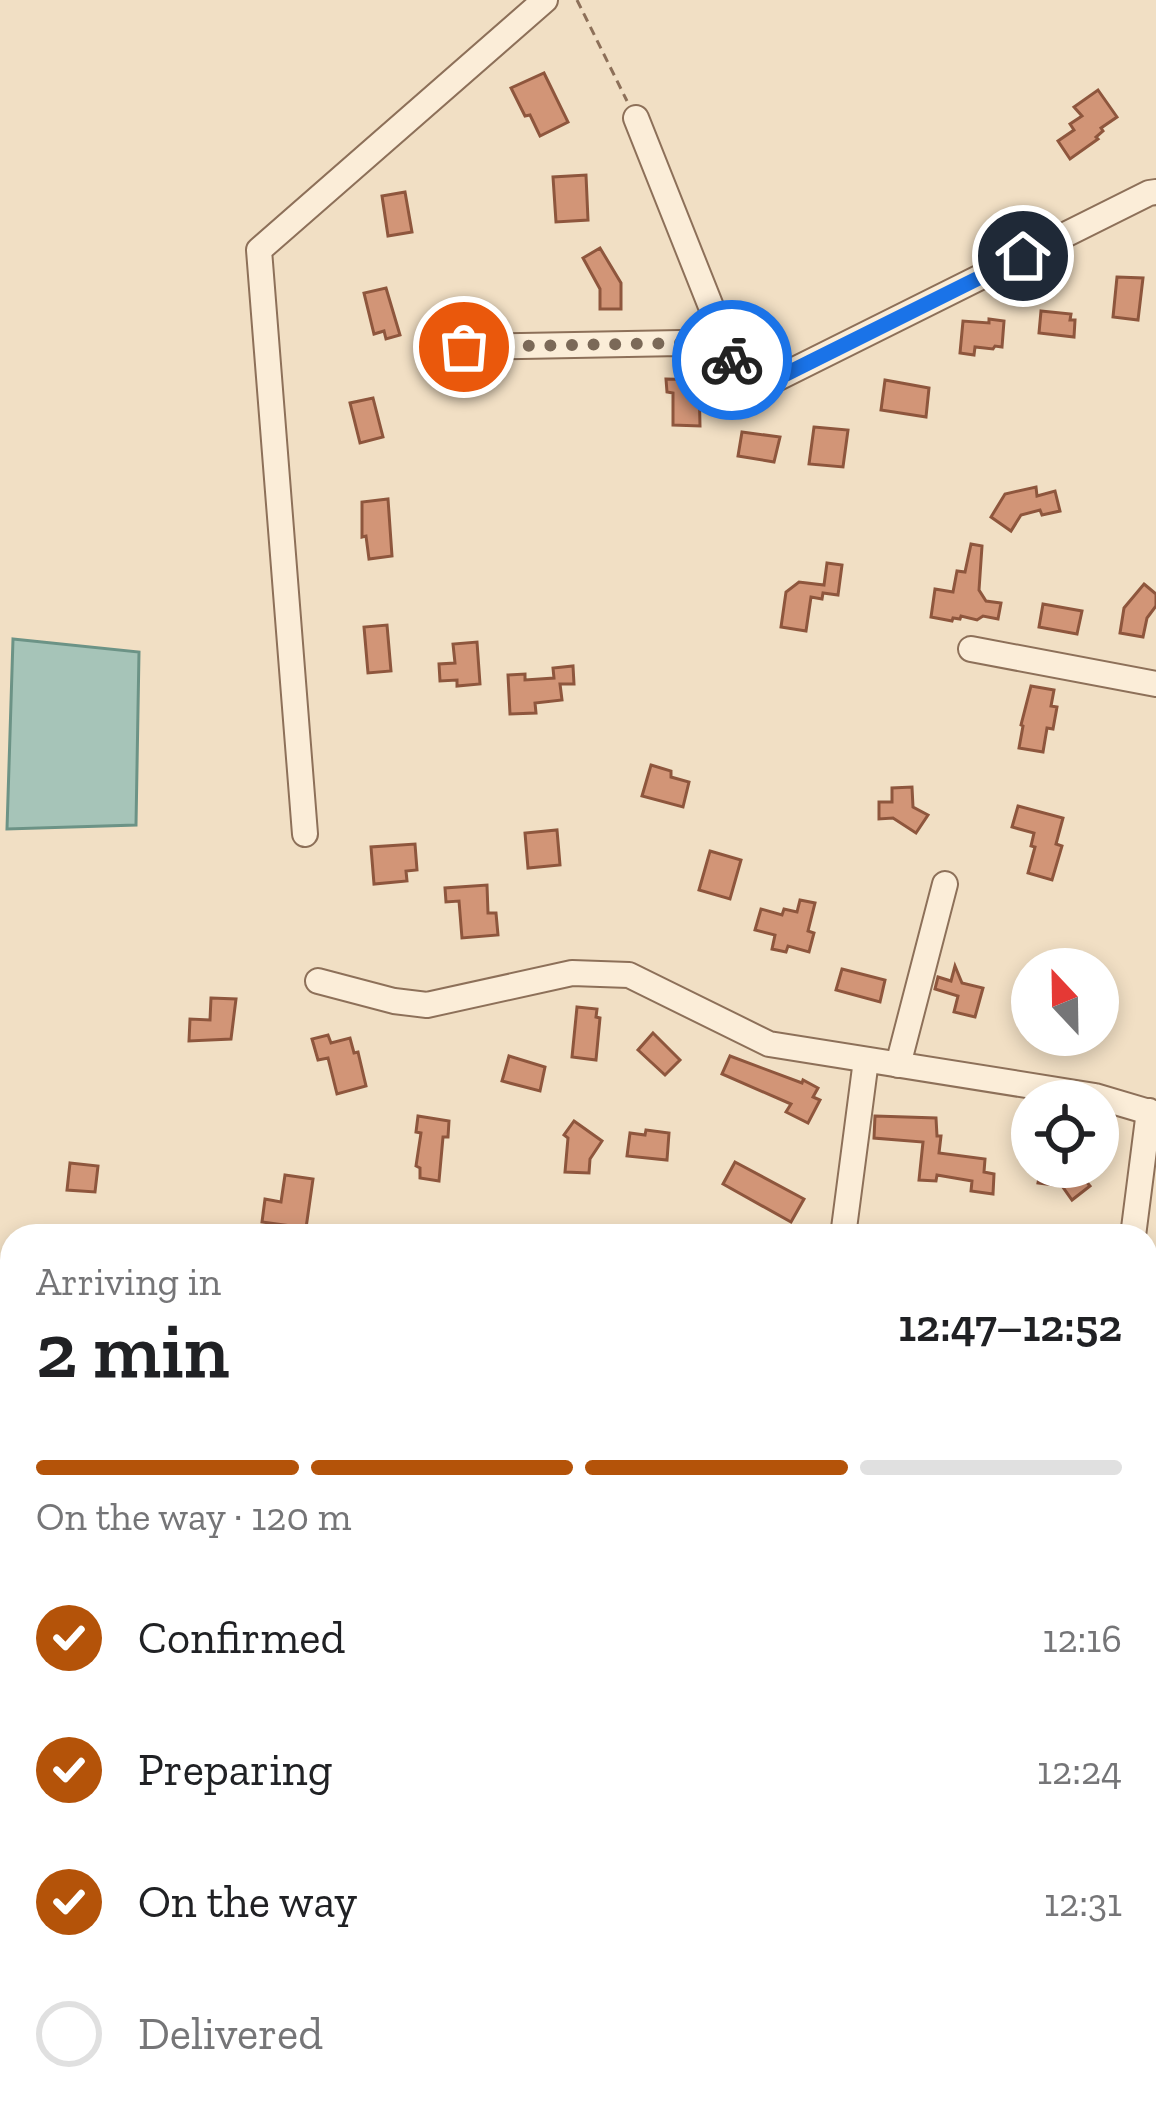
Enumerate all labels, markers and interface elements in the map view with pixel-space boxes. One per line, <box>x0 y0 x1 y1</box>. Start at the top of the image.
pin <box>972 205 1074 307</box>
icon: home <box>990 223 1056 289</box>
pin <box>413 296 515 398</box>
courier <box>672 300 792 420</box>
icon: bag <box>431 314 497 380</box>
icon: bike <box>699 327 765 393</box>
north arrow <box>1011 948 1119 1056</box>
map controls <box>1011 948 1119 1188</box>
button: locate <box>1011 1080 1119 1188</box>
text: Arriving in <box>36 1258 221 1305</box>
text: 12:47–12:52 <box>898 1299 1122 1353</box>
text: 2 min <box>36 1303 229 1397</box>
text: On the way · 120 m <box>36 1493 351 1540</box>
icon: check <box>36 1605 102 1671</box>
text: Confirmed <box>138 1611 345 1665</box>
text: 12:16 <box>1042 1615 1122 1662</box>
icon: check <box>36 1737 102 1803</box>
text: Preparing <box>138 1743 332 1797</box>
text: 12:24 <box>1037 1747 1122 1794</box>
icon: check <box>36 1869 102 1935</box>
text: On the way <box>138 1875 357 1929</box>
text: 12:31 <box>1044 1879 1122 1926</box>
text: Delivered <box>138 2007 323 2061</box>

